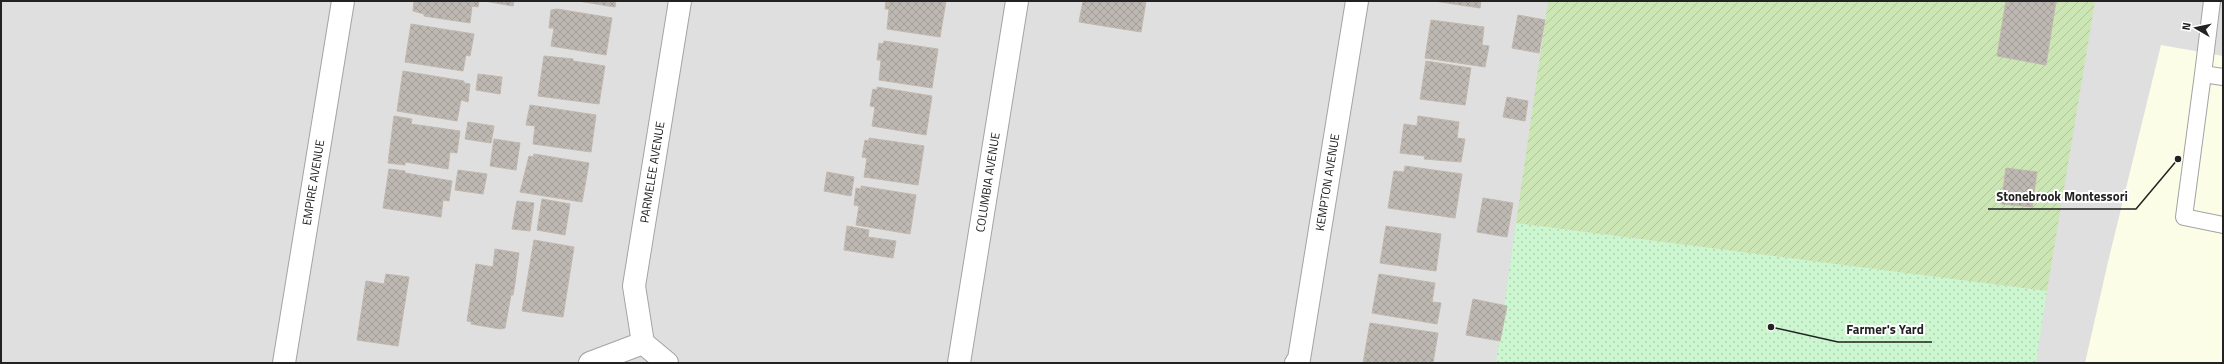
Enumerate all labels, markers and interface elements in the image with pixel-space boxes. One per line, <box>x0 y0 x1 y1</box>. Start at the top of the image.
north arrow <box>2176 8 2216 48</box>
text: N <box>2178 21 2195 31</box>
street label: PARMELEE AVENUE <box>634 120 669 224</box>
street label: COLUMBIA AVENUE <box>970 131 1005 234</box>
street label: KEMPTON AVENUE <box>1310 132 1344 232</box>
street label: EMPIRE AVENUE <box>297 138 329 226</box>
callout: Stonebrook Montessori <box>1988 184 2136 209</box>
text: Stonebrook Montessori <box>1996 186 2128 206</box>
callout: Farmer's Yard <box>1838 317 1932 342</box>
text: Farmer's Yard <box>1846 319 1924 339</box>

